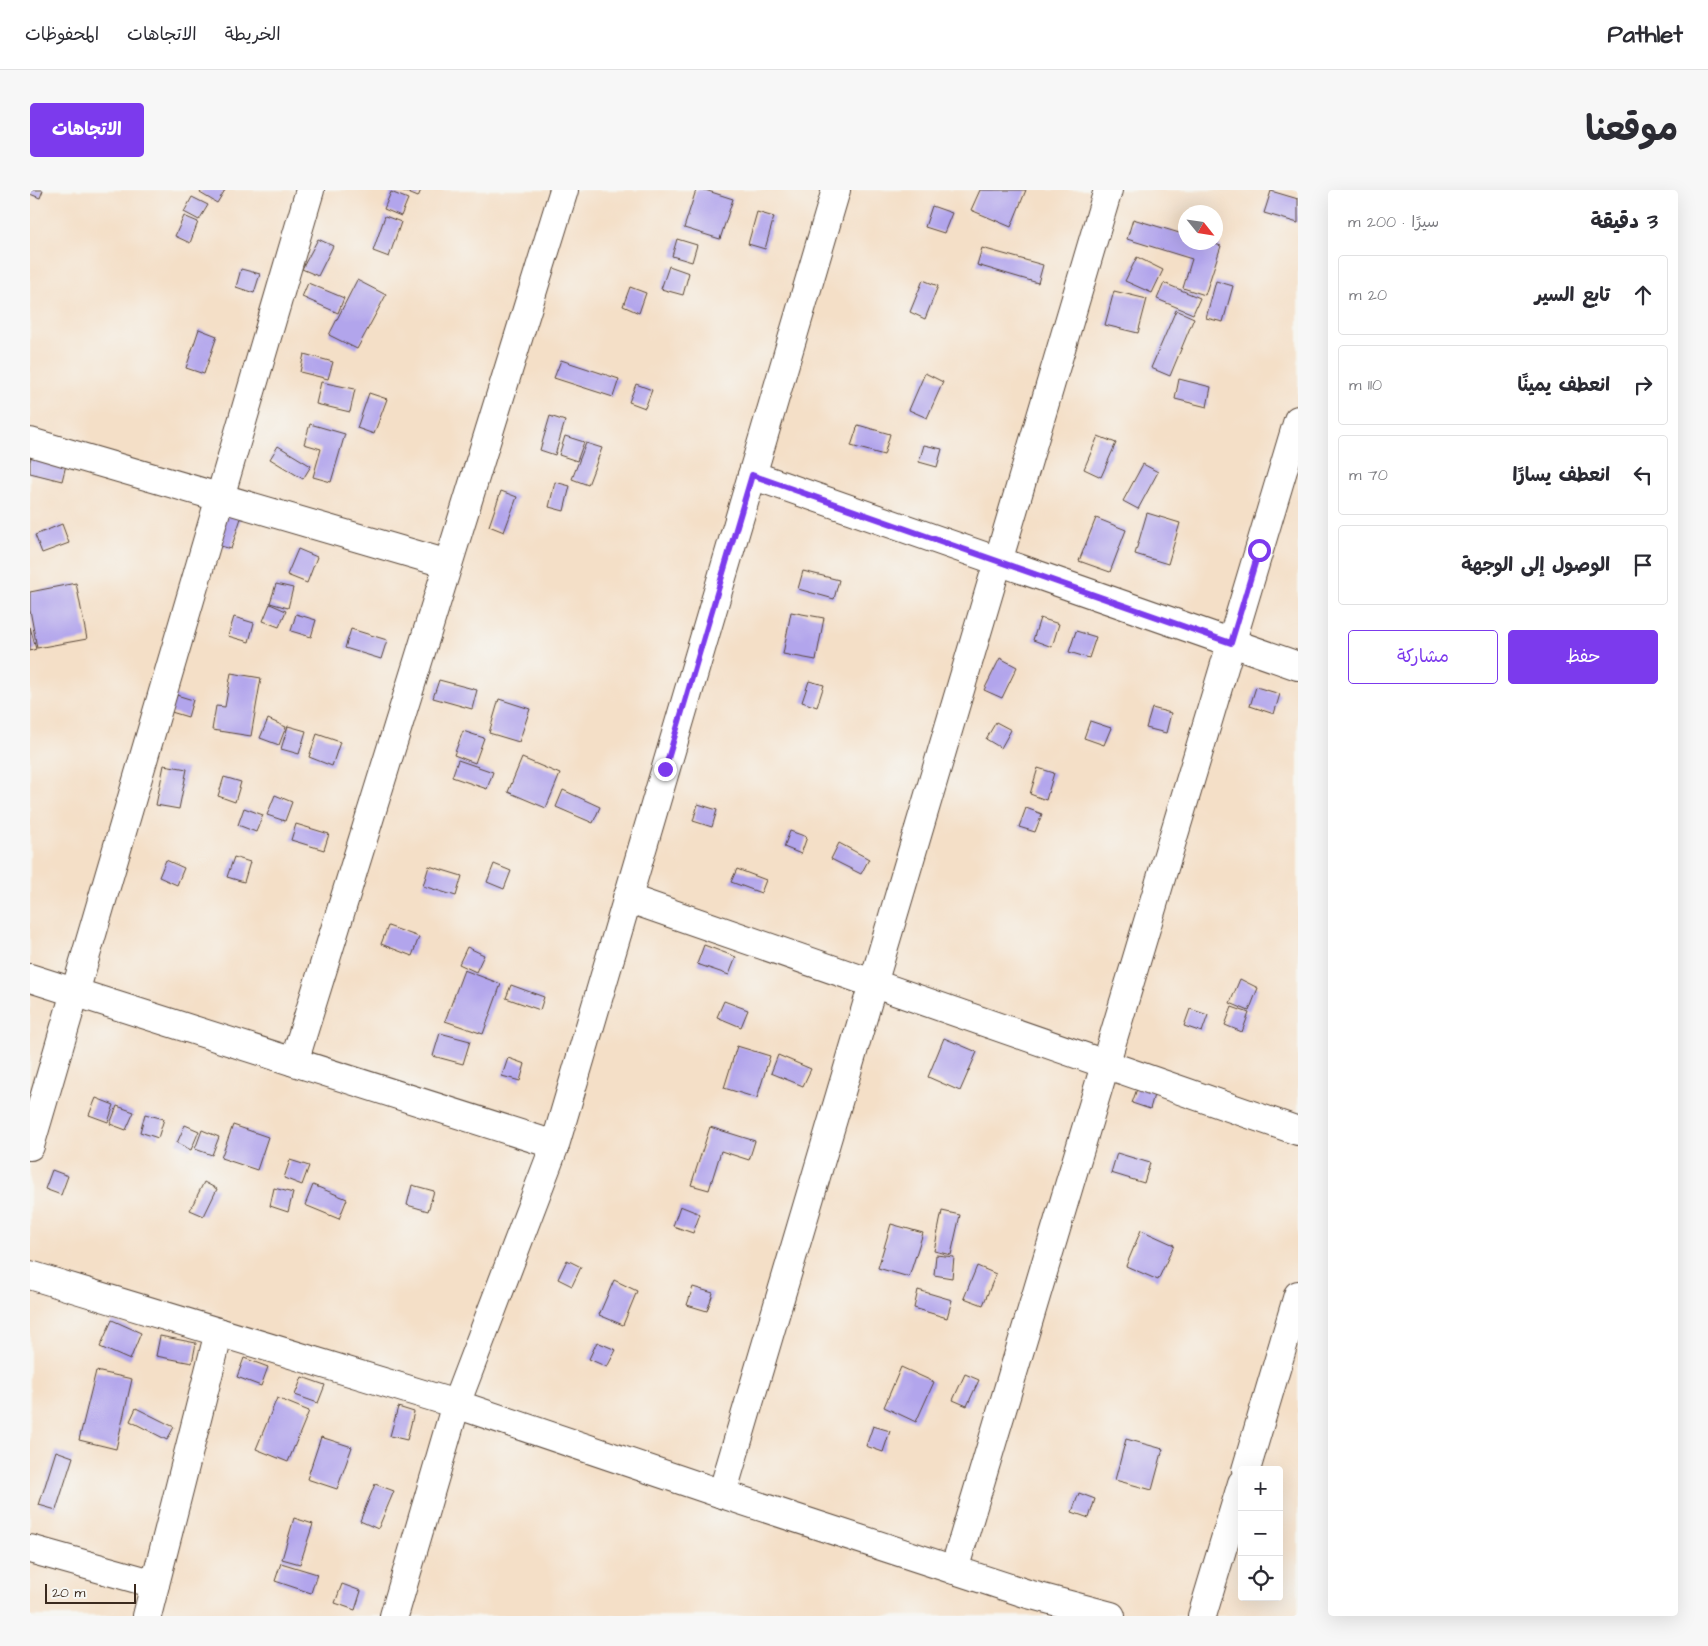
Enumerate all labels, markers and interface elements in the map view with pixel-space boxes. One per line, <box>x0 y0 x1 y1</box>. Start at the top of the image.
text: Pathlet <box>1607 18 1683 52</box>
text: المحفوظات <box>25 22 99 47</box>
text: الاتجاهات <box>127 22 197 47</box>
text: الخريطة <box>225 22 281 47</box>
button: الاتجاهات <box>30 103 144 157</box>
text: موقعنا <box>1585 105 1678 154</box>
north arrow <box>1178 205 1223 250</box>
text: 3 دقيقة <box>1590 207 1658 236</box>
text: سيرًا · 200 m <box>1348 211 1439 233</box>
icon: ahead <box>1629 281 1657 309</box>
text: تابع السير <box>1535 282 1610 309</box>
text: 20 m <box>1349 284 1387 306</box>
icon: right <box>1629 371 1657 399</box>
text: انعطف يمينًا <box>1518 372 1610 399</box>
text: 110 m <box>1349 374 1382 396</box>
icon: left <box>1629 461 1657 489</box>
text: انعطف يسارًا <box>1513 462 1610 489</box>
text: 70 m <box>1349 464 1388 486</box>
route start <box>1248 539 1271 562</box>
icon: arrive <box>1629 551 1657 579</box>
text: الوصول إلى الوجهة <box>1461 552 1610 579</box>
button: مشاركة <box>1348 630 1498 684</box>
button: حفظ <box>1508 630 1658 684</box>
route end <box>654 758 677 781</box>
map controls <box>1238 1466 1283 1601</box>
button: + <box>1238 1466 1283 1511</box>
button: − <box>1238 1511 1283 1556</box>
button: locate <box>1238 1556 1283 1601</box>
scale bar <box>45 1581 136 1604</box>
text: 20 m <box>52 1583 85 1603</box>

